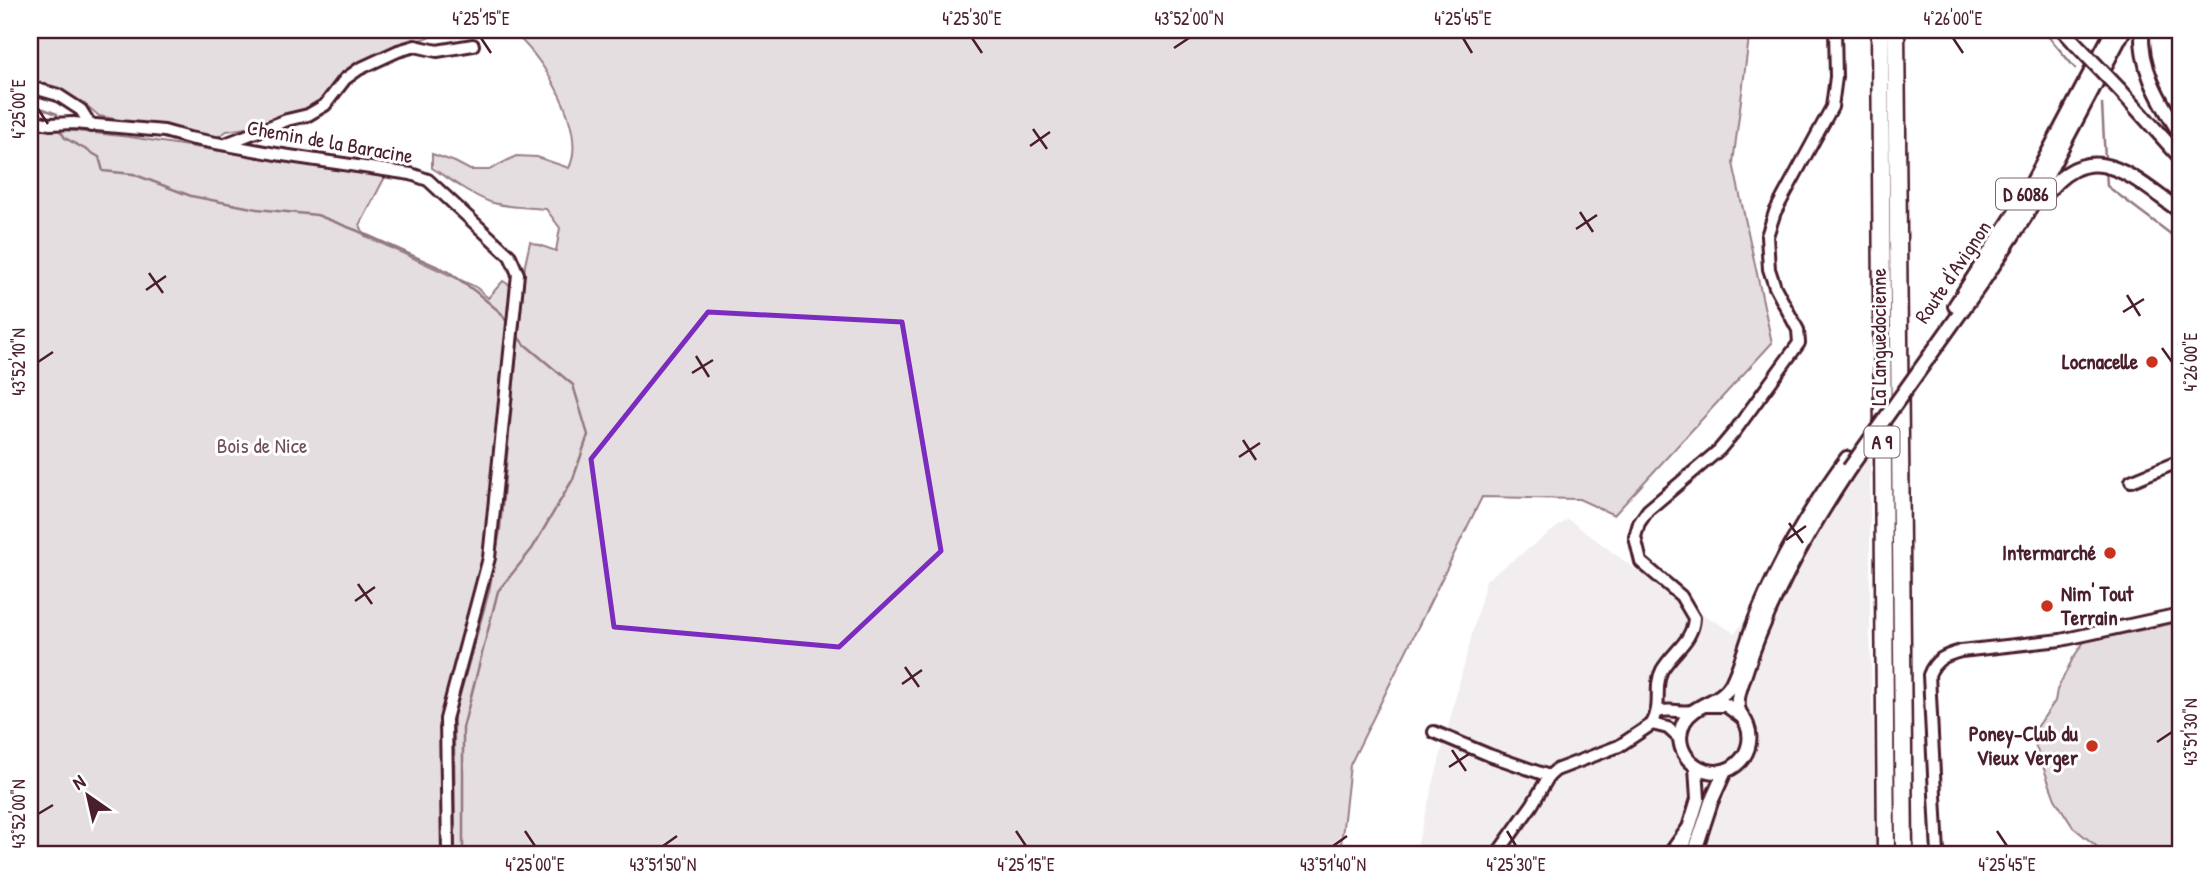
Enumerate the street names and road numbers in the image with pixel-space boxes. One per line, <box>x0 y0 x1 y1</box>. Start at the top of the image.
street label: Chemin de la Baracine <box>245 113 415 170</box>
road number: D 6086 <box>1996 178 2056 210</box>
street label: Route d'Avignon <box>1907 214 1998 329</box>
street label: La Languedocienne <box>1864 268 1893 406</box>
road number: A 9 <box>1864 426 1899 458</box>

